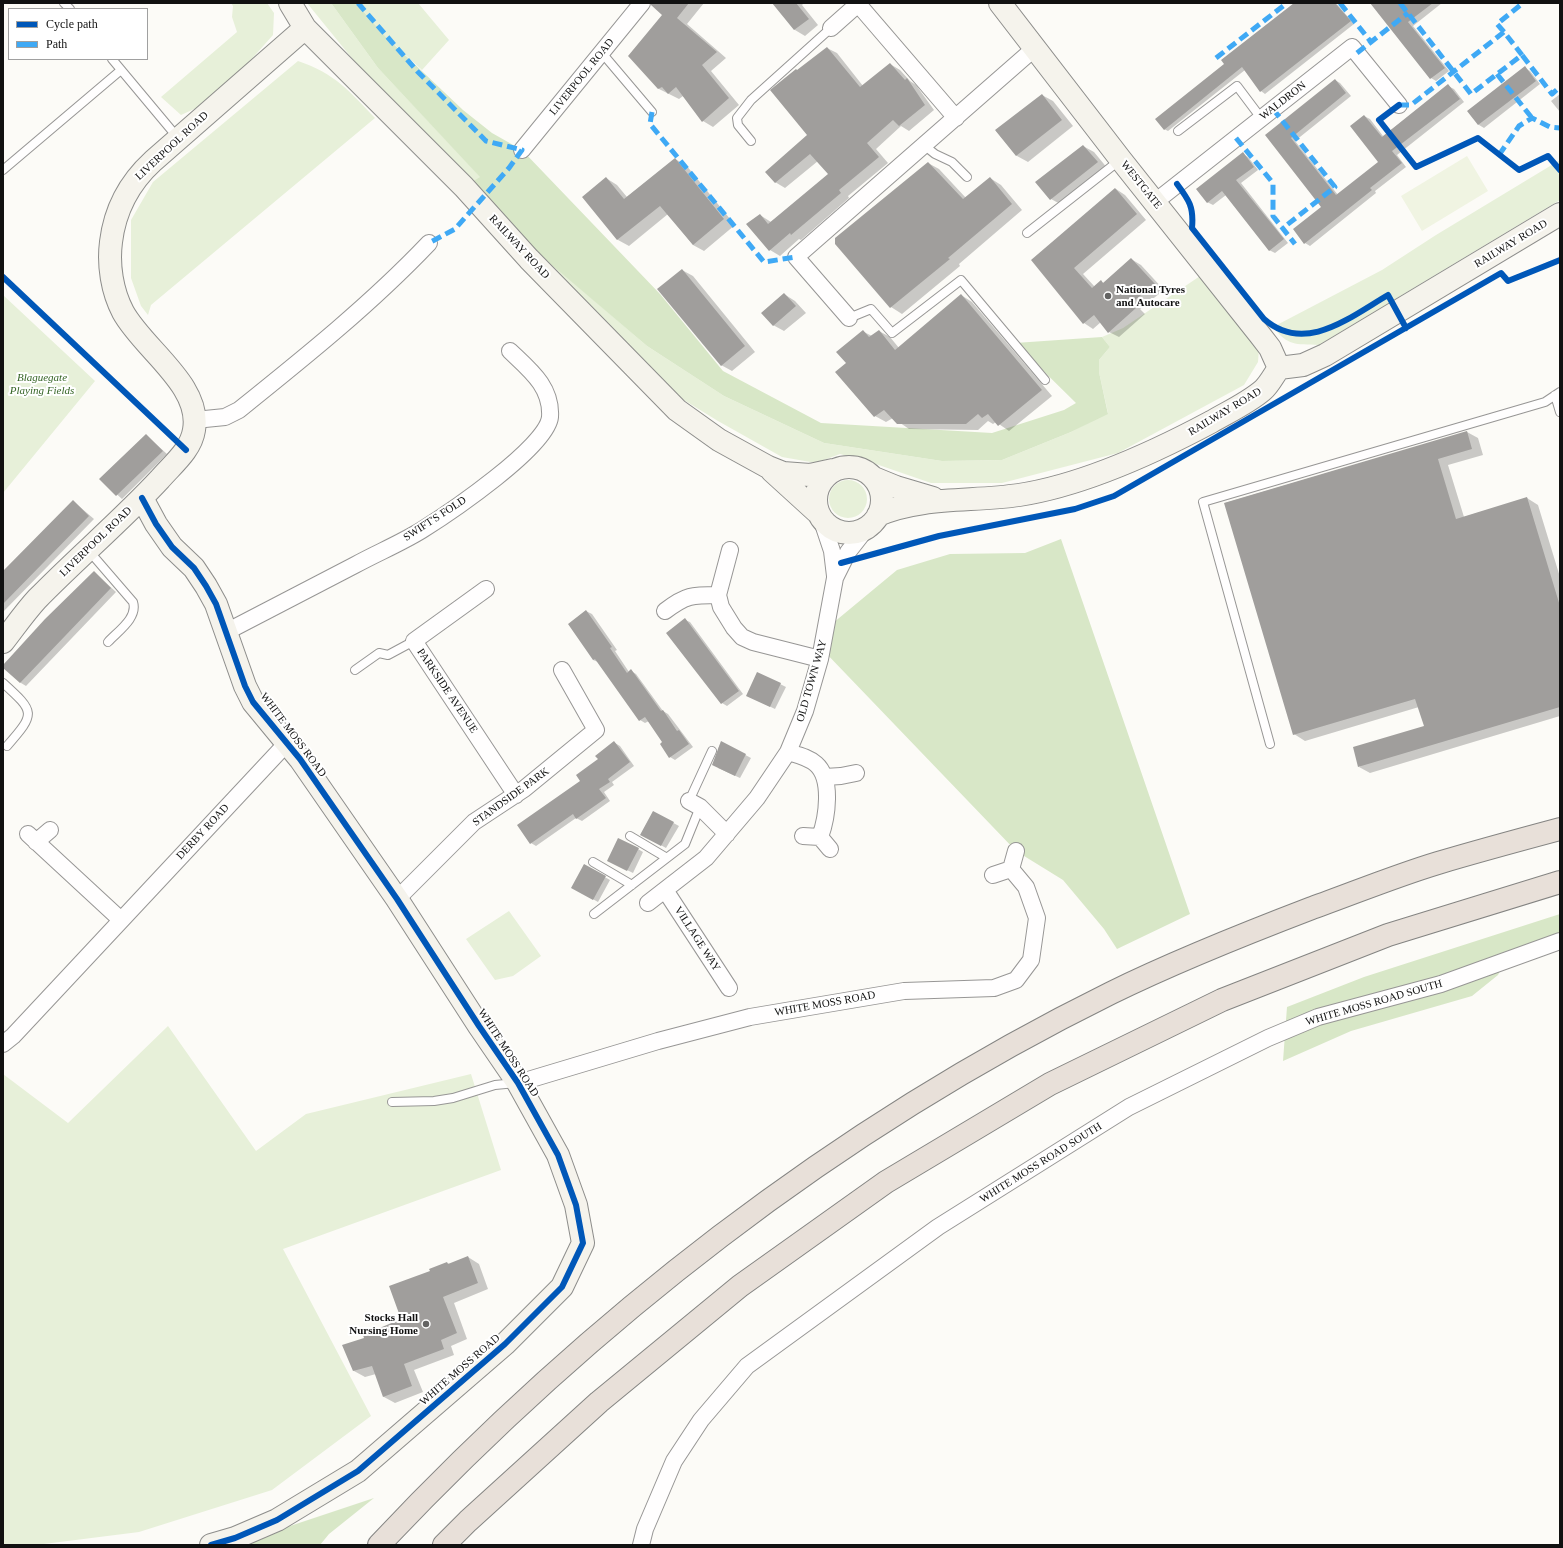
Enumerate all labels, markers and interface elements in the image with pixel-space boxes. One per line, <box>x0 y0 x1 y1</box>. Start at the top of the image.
legend <box>8 8 148 60</box>
text: Cycle path <box>46 17 98 31</box>
street label: LIVERPOOL ROAD <box>547 36 617 118</box>
text: Path <box>46 37 67 51</box>
street label: WALDRON <box>1257 79 1309 123</box>
street label: LIVERPOOL ROAD <box>133 109 211 183</box>
street label: WESTGATE <box>1118 158 1164 212</box>
street label: RAILWAY ROAD <box>486 212 552 282</box>
street label: RAILWAY ROAD <box>1472 217 1550 271</box>
place label: National Tyres and Autocare <box>1116 283 1185 309</box>
marker: National Tyres and Autocare <box>1103 291 1113 301</box>
park label: Blaguegate Playing Fields <box>10 371 74 397</box>
street label: RAILWAY ROAD <box>1186 385 1264 439</box>
street label: SWIFT'S FOLD <box>401 494 469 544</box>
street label: LIVERPOOL ROAD <box>57 504 135 580</box>
street label: OLD TOWN WAY <box>794 638 830 724</box>
street label: PARKSIDE AVENUE <box>414 646 480 736</box>
street label: WHITE MOSS ROAD <box>257 690 329 780</box>
street label: STANDSIDE PARK <box>470 765 552 829</box>
street label: DERBY ROAD <box>174 801 232 863</box>
street label: VILLAGE WAY <box>671 904 723 974</box>
street label: WHITE MOSS ROAD SOUTH <box>1304 977 1444 1029</box>
street label: WHITE MOSS ROAD <box>774 989 876 1019</box>
street label: WHITE MOSS ROAD <box>475 1007 541 1099</box>
street label: WHITE MOSS ROAD SOUTH <box>978 1120 1104 1206</box>
place label: Stocks Hall Nursing Home <box>349 1311 418 1337</box>
marker: Stocks Hall Nursing Home <box>421 1319 431 1329</box>
street label: WHITE MOSS ROAD <box>417 1332 503 1408</box>

